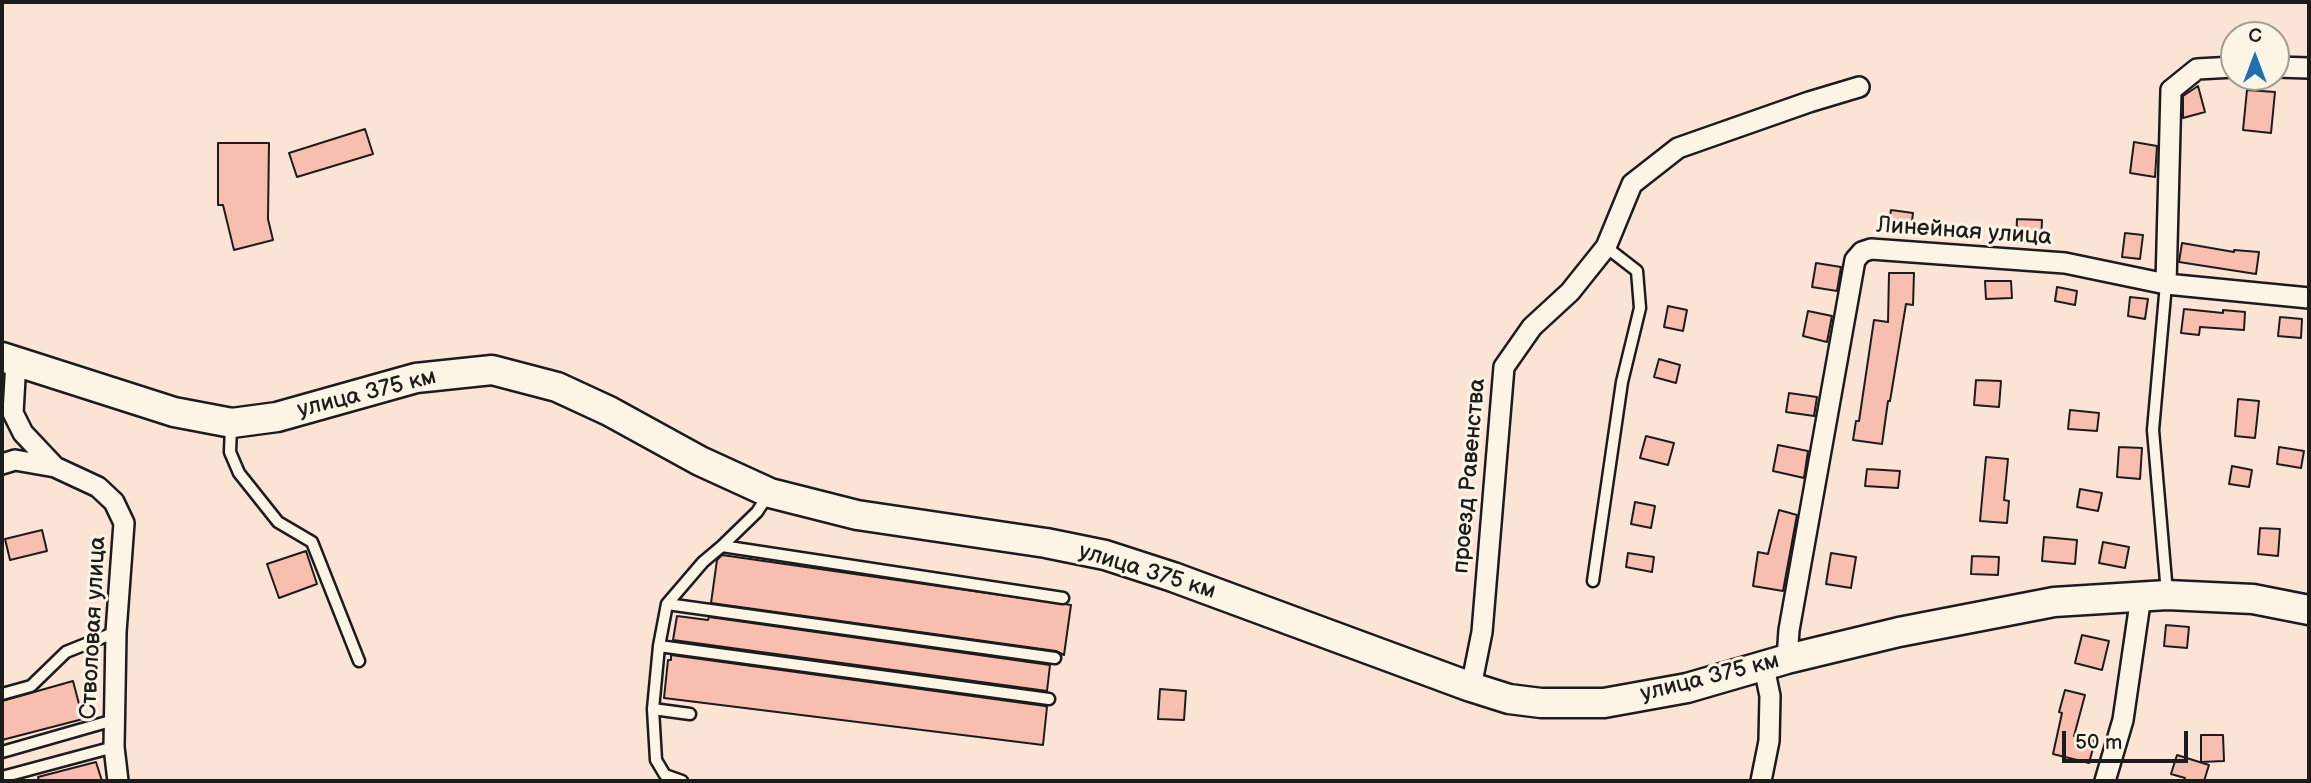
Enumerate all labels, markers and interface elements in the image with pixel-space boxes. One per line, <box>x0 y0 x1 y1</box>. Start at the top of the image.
north arrow <box>2220 21 2290 91</box>
text: С <box>2248 25 2262 48</box>
street label: Линейная улица <box>1875 212 2053 252</box>
street label: улица 375 км <box>295 363 439 425</box>
street label: проезд Равенства <box>1448 377 1492 575</box>
street label: Стволовая улица <box>75 536 113 720</box>
street label: улица 375 км <box>1075 538 1219 606</box>
street label: улица 375 км <box>1638 647 1782 709</box>
scale bar <box>2066 716 2192 760</box>
text: 50 m <box>2075 730 2122 755</box>

